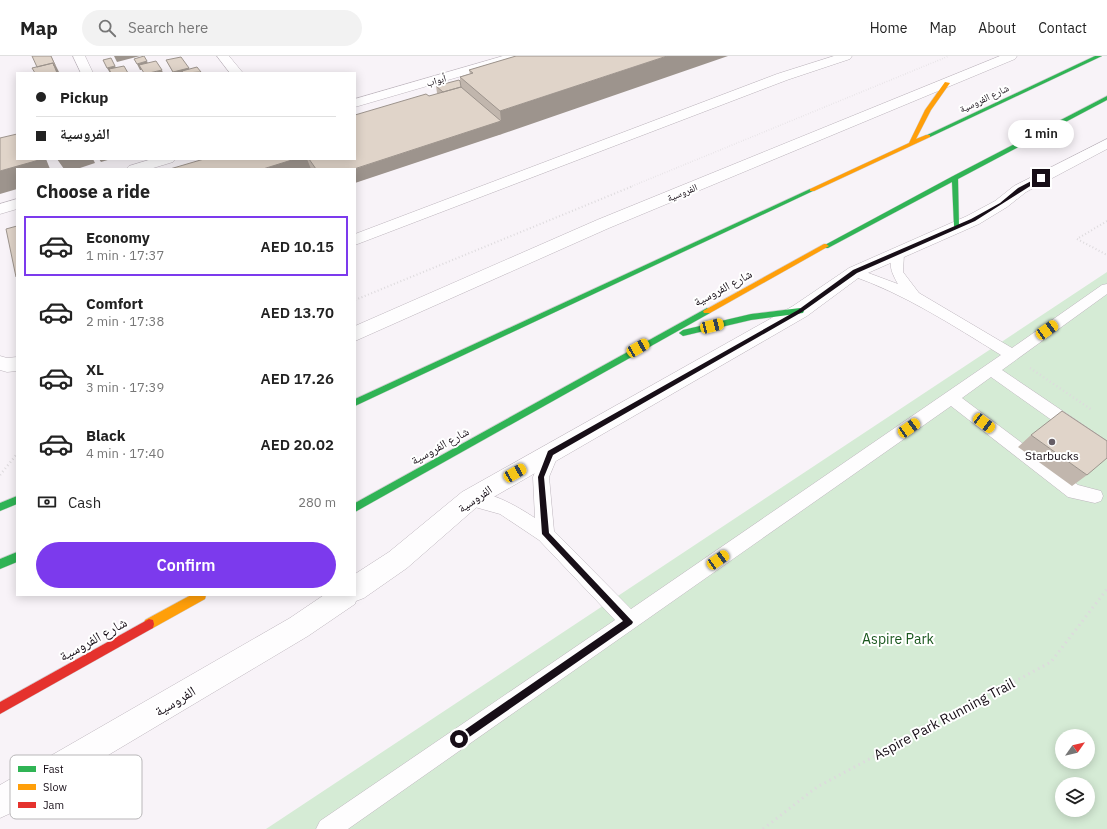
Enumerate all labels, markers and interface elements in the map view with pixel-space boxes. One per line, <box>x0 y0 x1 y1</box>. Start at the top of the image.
search box <box>82 10 362 46</box>
text: Map <box>20 16 58 40</box>
icon: search <box>96 17 118 39</box>
text: Search here <box>128 18 208 37</box>
text: Home <box>870 19 907 37</box>
text: Map <box>929 19 956 37</box>
text: About <box>978 19 1016 37</box>
text: Contact <box>1038 19 1087 37</box>
street label: أبواب <box>425 71 448 89</box>
street label: شارع الفروسية <box>957 81 1011 116</box>
text: Pickup <box>60 88 108 107</box>
callout: 1 min <box>1008 120 1074 148</box>
text: الفروسية <box>60 124 110 143</box>
text: 1 min <box>1024 125 1058 142</box>
route end <box>1032 169 1050 187</box>
text: Choose a ride <box>36 180 150 203</box>
street label: الفروسية <box>665 180 699 204</box>
icon: car <box>38 228 74 264</box>
text: Economy <box>86 228 150 247</box>
text: AED 10.15 <box>261 237 334 256</box>
text: 1 min · 17:37 <box>86 247 164 264</box>
street label: شارع الفروسية <box>691 266 755 310</box>
icon: car <box>38 294 74 330</box>
text: Comfort <box>86 294 143 313</box>
text: AED 13.70 <box>261 303 334 322</box>
text: 2 min · 17:38 <box>86 313 164 330</box>
car <box>699 317 725 335</box>
car <box>1034 318 1060 342</box>
car <box>625 337 651 359</box>
icon: car <box>38 360 74 396</box>
text: XL <box>86 360 104 379</box>
text: AED 17.26 <box>261 369 334 388</box>
text: 3 min · 17:39 <box>86 379 164 396</box>
car <box>971 411 997 435</box>
car <box>896 416 922 440</box>
street label: شارع الفروسية <box>408 423 472 468</box>
icon: car <box>38 426 74 462</box>
text: Black <box>86 426 126 445</box>
text: AED 20.02 <box>261 435 334 454</box>
marker: Starbucks <box>1047 437 1057 447</box>
text: 4 min · 17:40 <box>86 445 164 462</box>
place label: Starbucks <box>1025 448 1079 463</box>
car <box>502 462 528 484</box>
street label: الفروسية <box>455 482 495 516</box>
icon: cash <box>36 491 58 513</box>
text: Cash <box>68 493 101 512</box>
text: 280 m <box>298 494 336 511</box>
button: Confirm <box>36 542 336 588</box>
car <box>705 548 731 572</box>
street label: شارع الفروسية <box>56 613 130 666</box>
park label: Aspire Park <box>862 630 935 648</box>
street label: Aspire Park Running Trail <box>870 674 1018 764</box>
street label: الفروسية <box>151 682 199 720</box>
north arrow <box>1055 729 1095 769</box>
map controls <box>1055 729 1095 817</box>
route start <box>450 730 468 748</box>
legend <box>10 755 142 819</box>
text: Fast <box>43 762 64 776</box>
button: layers <box>1055 777 1095 817</box>
text: Slow <box>43 780 67 794</box>
text: Jam <box>43 798 64 812</box>

